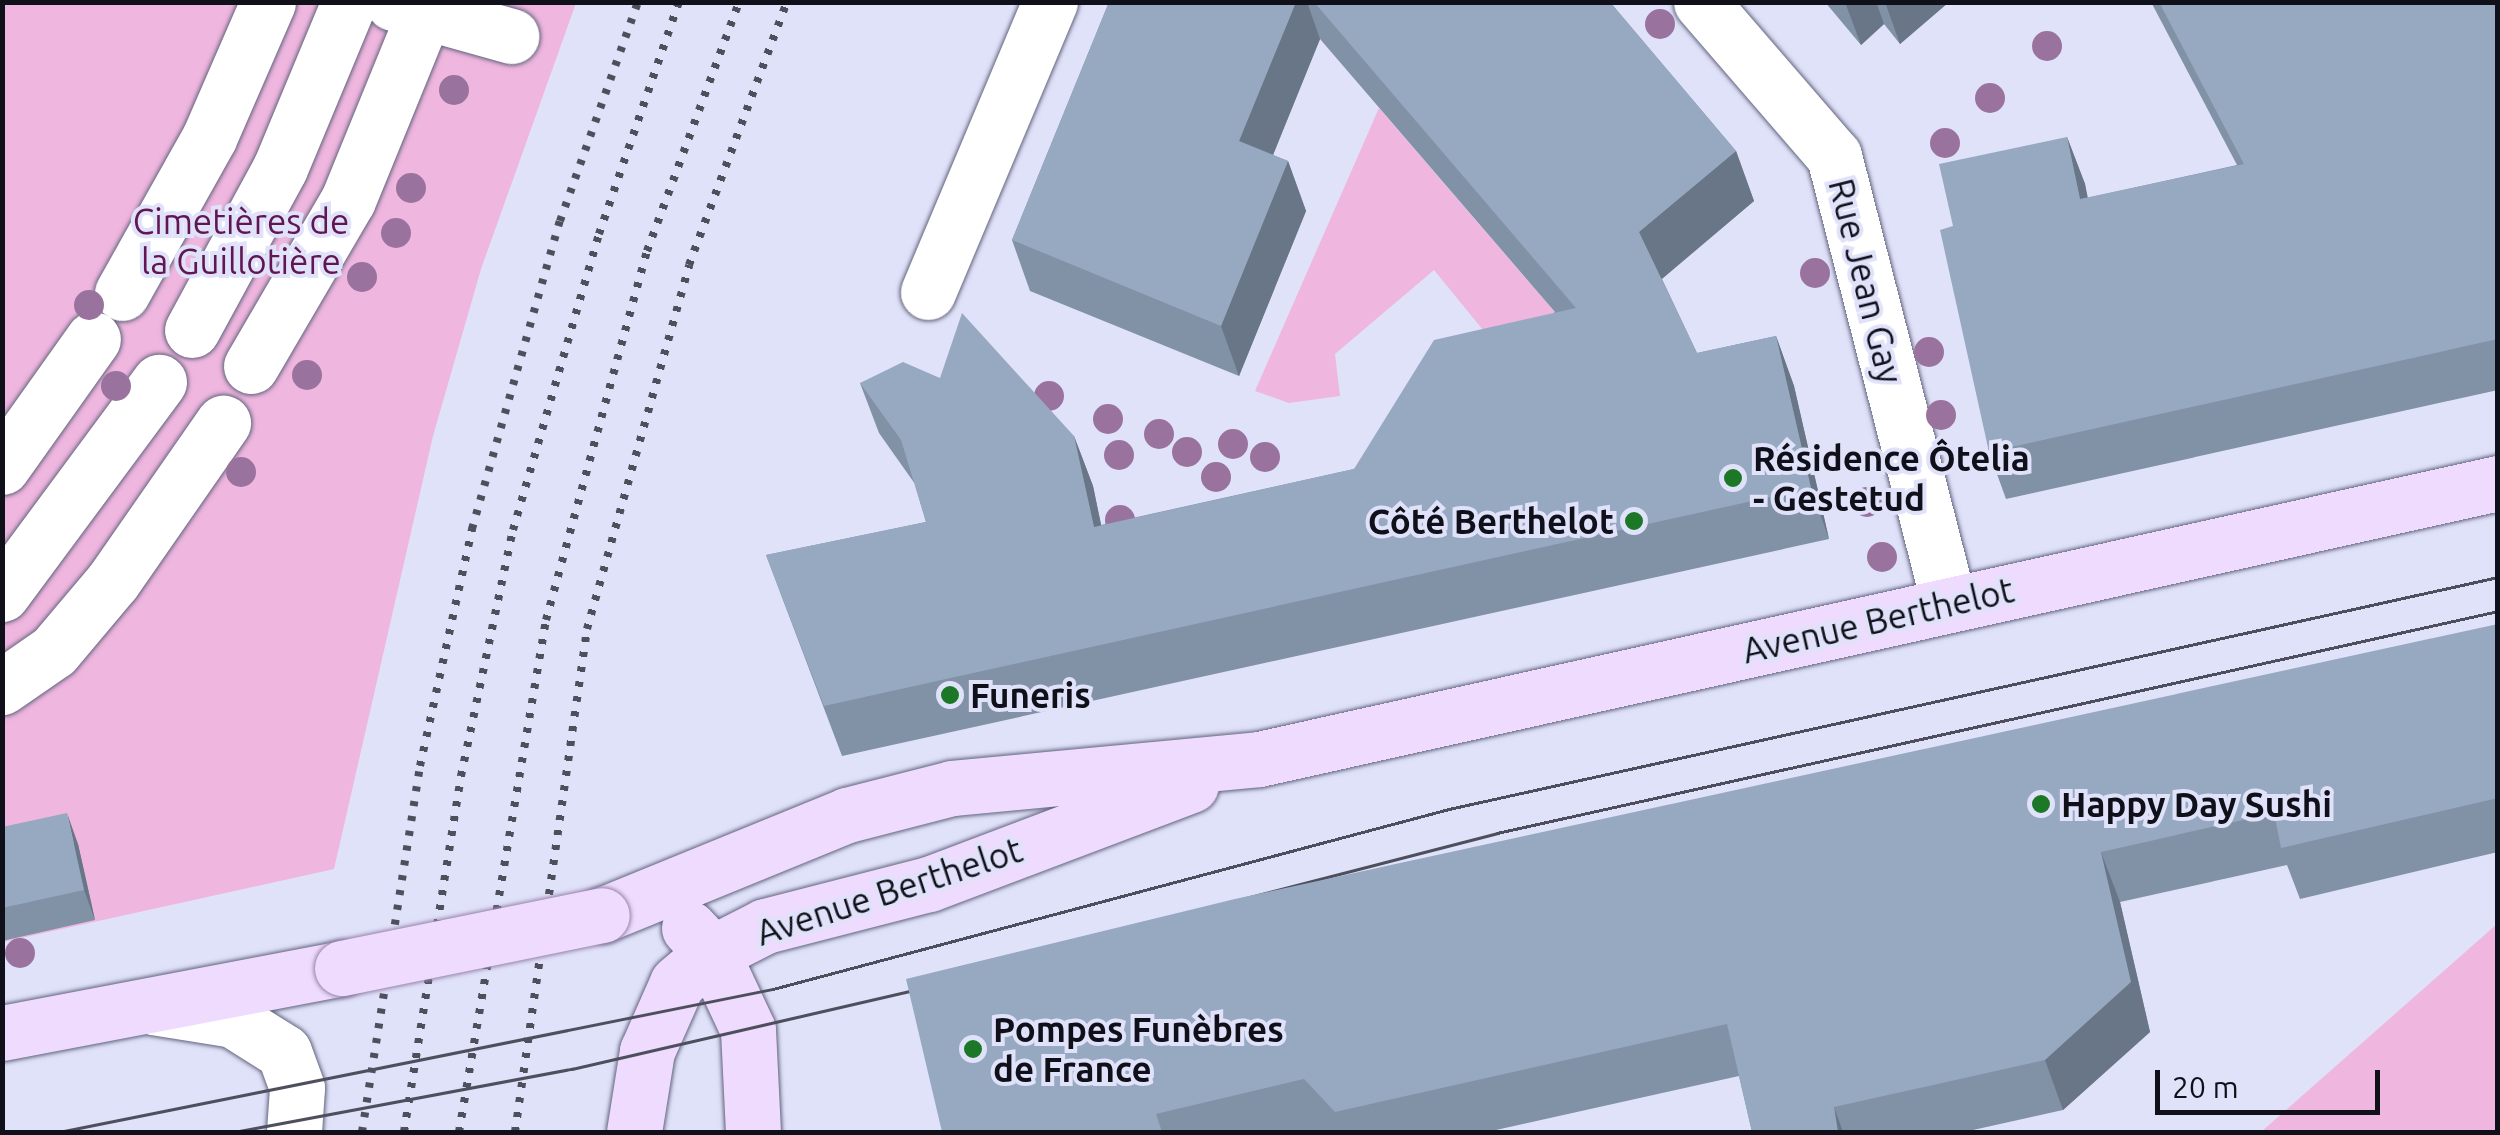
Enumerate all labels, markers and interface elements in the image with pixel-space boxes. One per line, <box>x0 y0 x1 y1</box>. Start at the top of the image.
street label: Rue Jean Gay <box>1820 174 1912 388</box>
park label: Cimetières de la Guillotière <box>133 200 349 282</box>
place label: Résidence Ôtelia - Gestetud <box>1753 437 2030 519</box>
marker: Résidence Ôtelia - Gestetud <box>1722 467 1744 489</box>
place label: Côté Berthelot <box>1368 500 1614 542</box>
marker: Côté Berthelot <box>1623 510 1645 532</box>
street label: Avenue Berthelot <box>1738 568 2018 672</box>
place label: Funeris <box>970 674 1091 716</box>
marker: Funeris <box>939 684 961 706</box>
place label: Happy Day Sushi <box>2061 783 2332 825</box>
marker: Happy Day Sushi <box>2030 793 2052 815</box>
street label: Avenue Berthelot <box>751 828 1027 954</box>
place label: Pompes Funèbres de France <box>993 1008 1284 1090</box>
marker: Pompes Funèbres de France <box>962 1038 984 1060</box>
scale bar <box>2160 1050 2385 1112</box>
text: 20 m <box>2172 1070 2239 1104</box>

